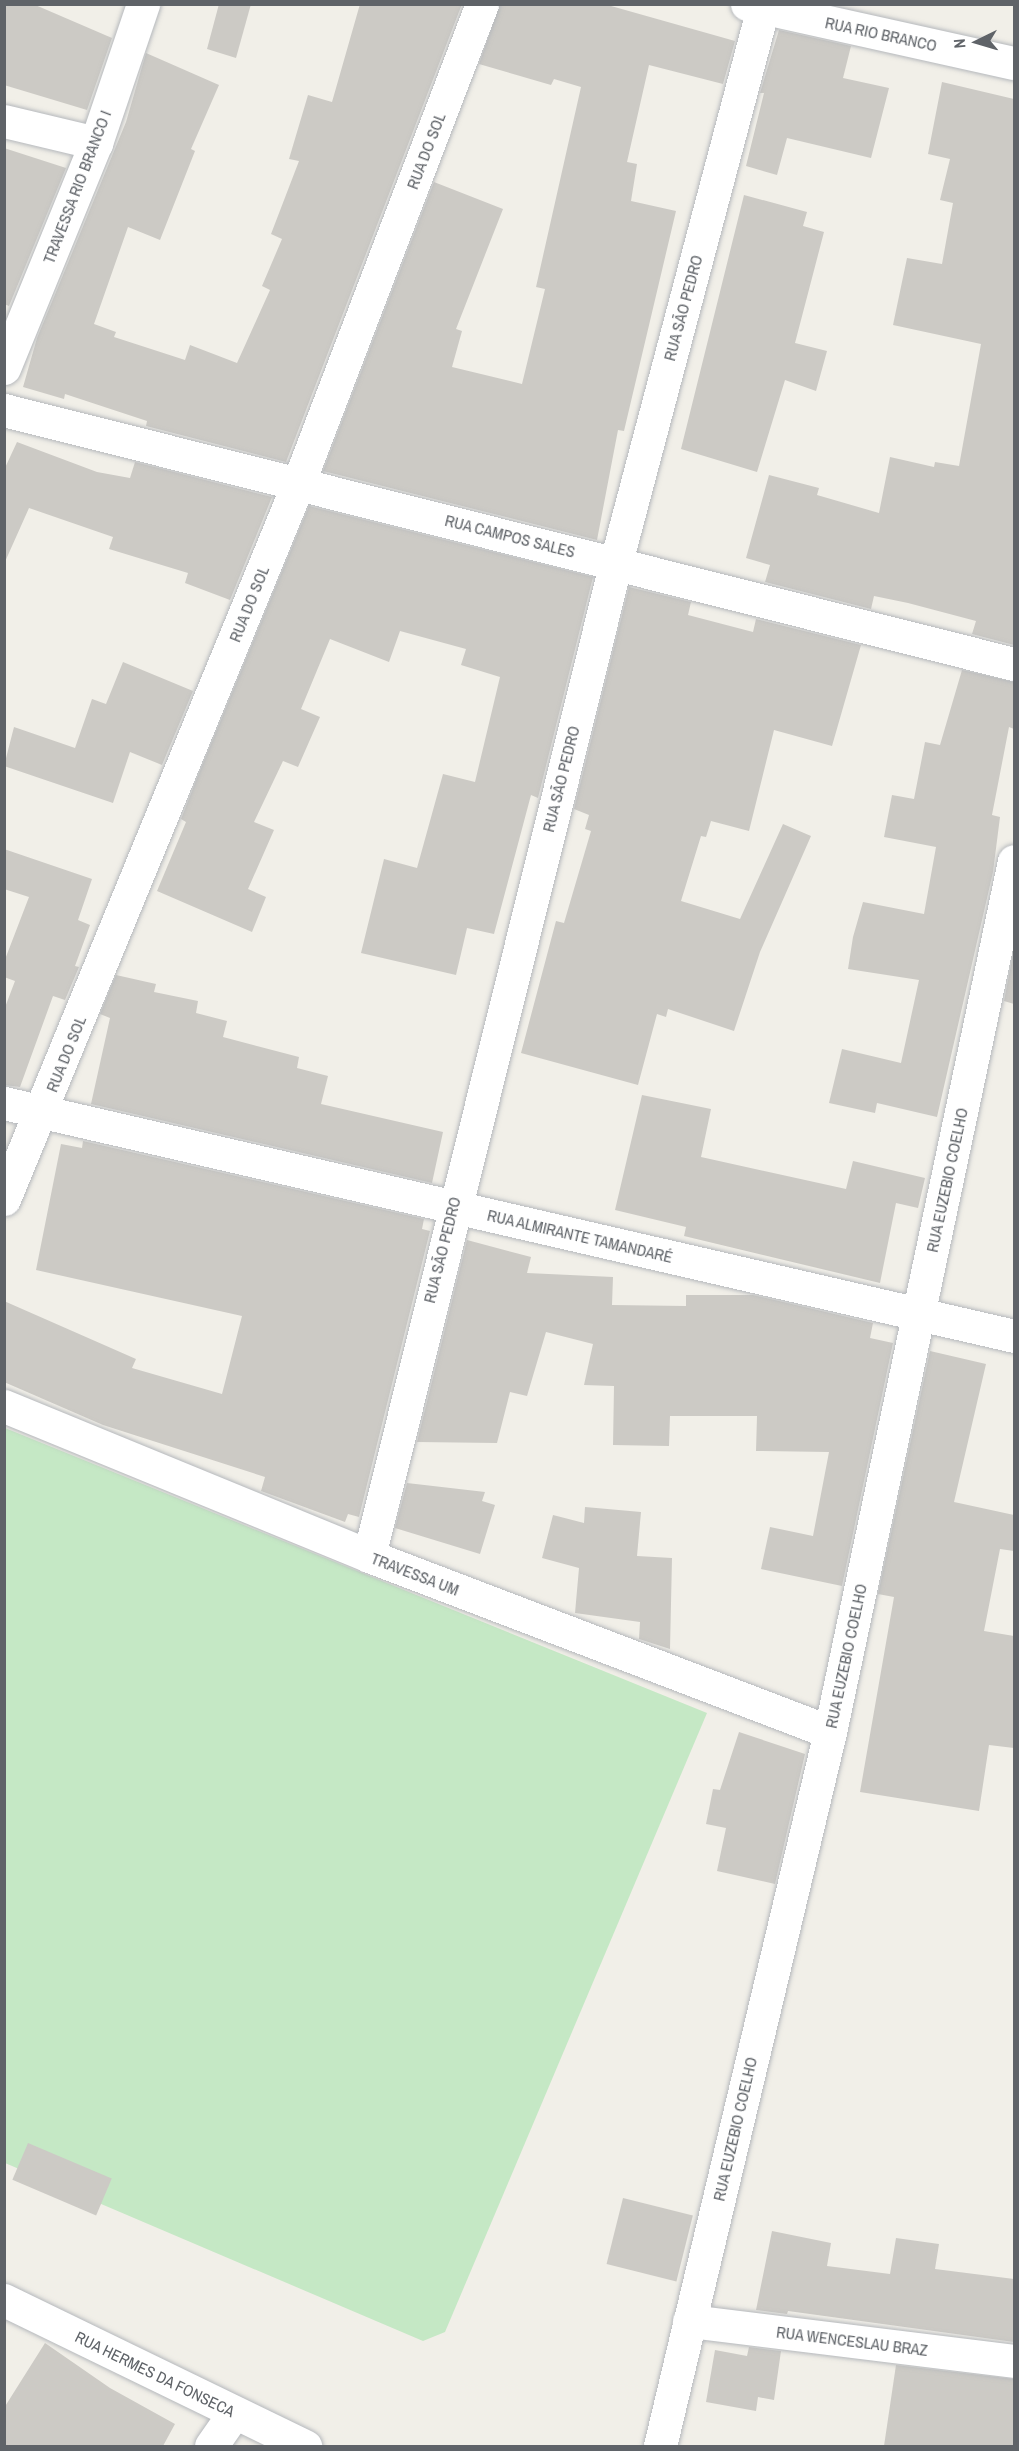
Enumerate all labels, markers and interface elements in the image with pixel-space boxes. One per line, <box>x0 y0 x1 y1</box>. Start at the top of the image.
north arrow <box>947 12 1007 72</box>
street label: RUA RIO BRANCO <box>823 13 939 55</box>
text: N <box>948 38 970 49</box>
street label: TRAVESSA RIO BRANCO I <box>39 107 115 267</box>
street label: RUA DO SOL <box>403 110 449 192</box>
street label: RUA SÃO PEDRO <box>660 253 706 363</box>
street label: RUA CAMPOS SALES <box>443 510 577 562</box>
street label: RUA DO SOL <box>225 563 273 645</box>
street label: RUA SÃO PEDRO <box>538 724 584 834</box>
street label: RUA DO SOL <box>42 1013 90 1095</box>
street label: RUA EUZEBIO COELHO <box>922 1106 972 1254</box>
street label: RUA SÃO PEDRO <box>419 1195 465 1305</box>
street label: RUA ALMIRANTE TAMANDARÉ <box>485 1205 675 1267</box>
street label: TRAVESSA UM <box>368 1548 462 1600</box>
street label: RUA EUZEBIO COELHO <box>821 1582 871 1730</box>
street label: RUA EUZEBIO COELHO <box>709 2055 761 2203</box>
street label: RUA WENCESLAU BRAZ <box>775 2322 929 2360</box>
street label: RUA HERMES DA FONSECA <box>72 2327 238 2421</box>

